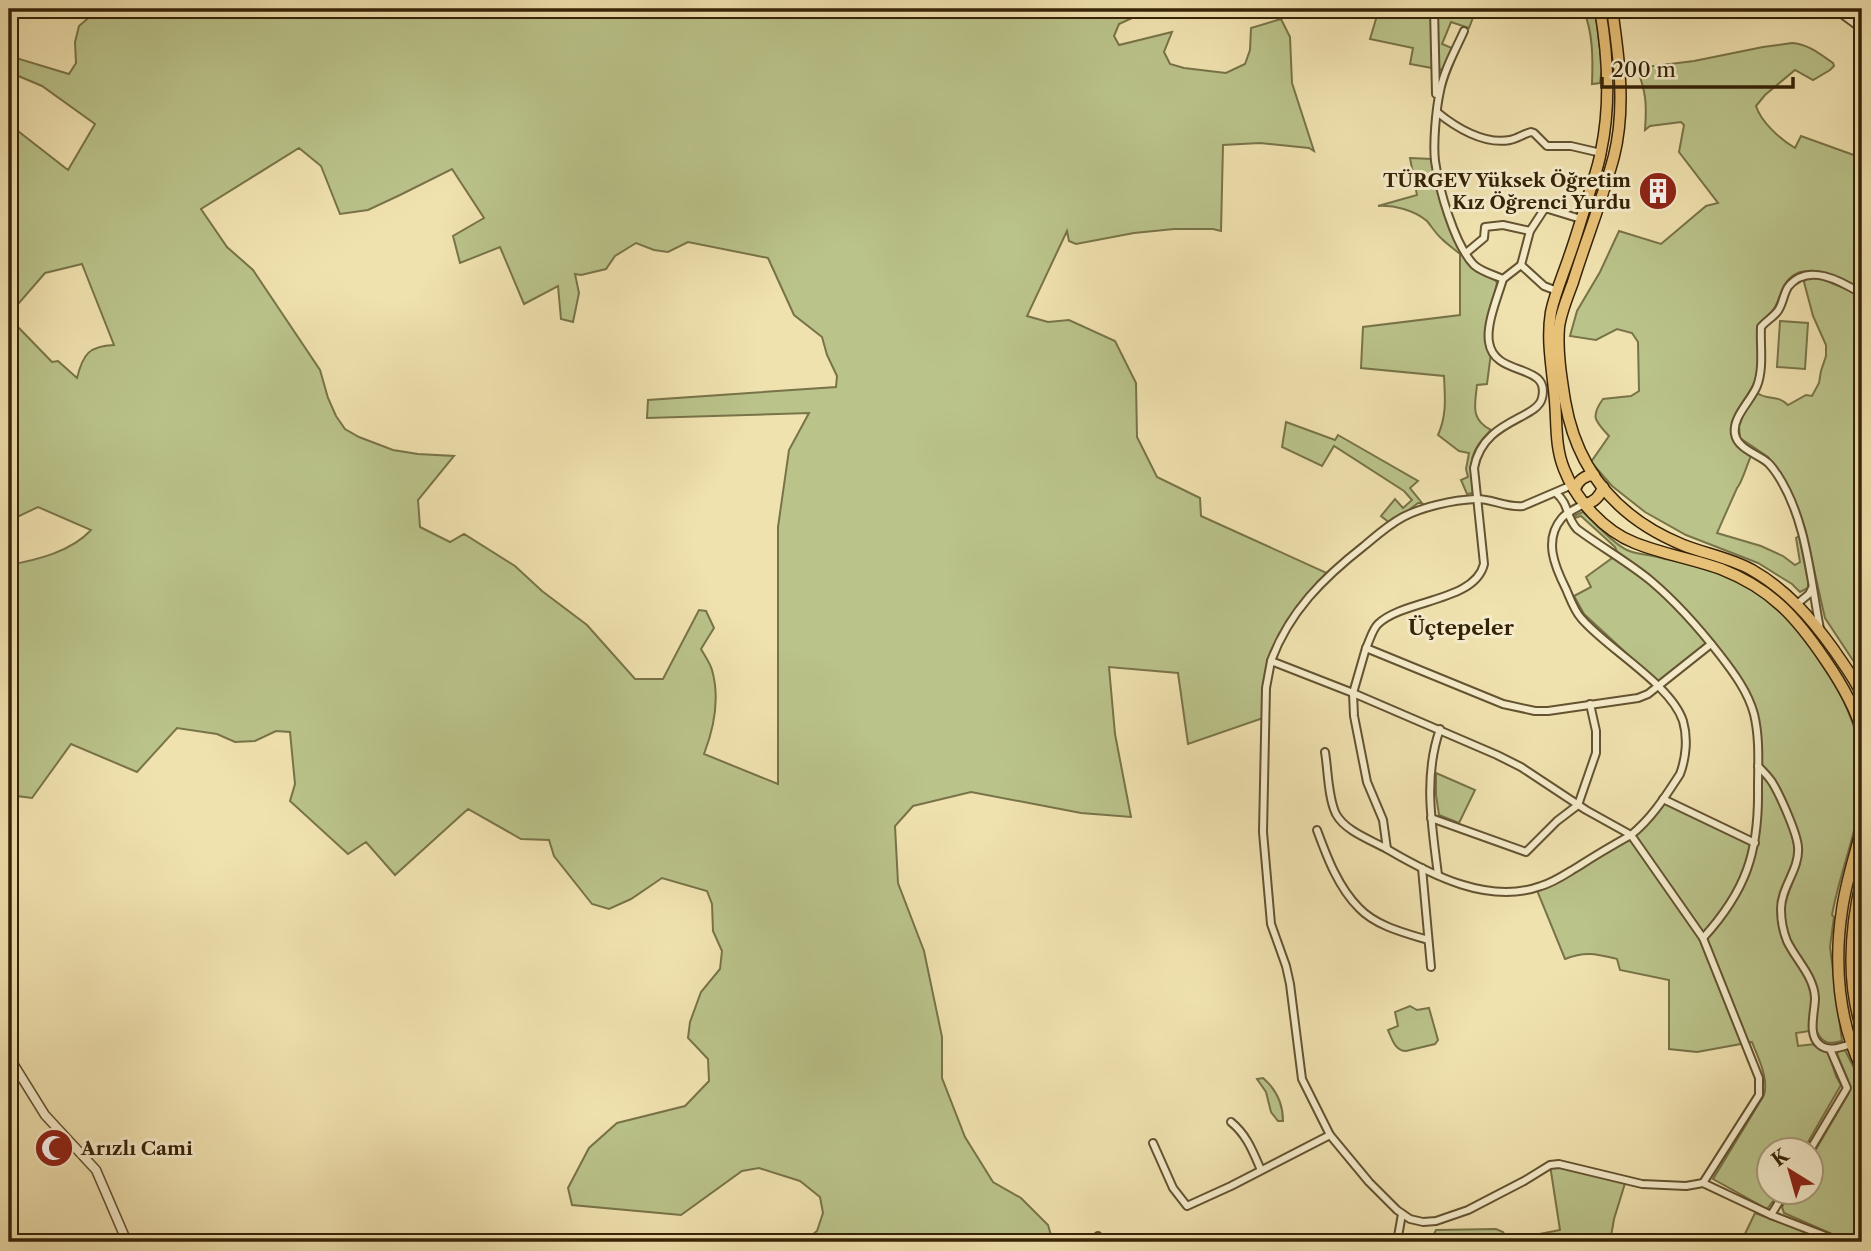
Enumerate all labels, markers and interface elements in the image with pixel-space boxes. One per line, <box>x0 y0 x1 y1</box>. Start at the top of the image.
scale bar <box>1602 46 1792 90</box>
text: 200 m <box>1612 57 1676 82</box>
place label: TÜRGEV Yüksek Öğretim Kız Öğrenci Yurdu <box>1383 169 1631 214</box>
building icon: TÜRGEV Yüksek Öğretim Kız Öğrenci Yurdu <box>1637 170 1679 212</box>
district label: Üçtepeler <box>1408 615 1515 640</box>
mosque icon: Arızlı Cami <box>33 1127 75 1169</box>
north arrow <box>1756 1136 1826 1206</box>
place label: Arızlı Cami <box>80 1137 193 1160</box>
text: K <box>1767 1144 1794 1172</box>

